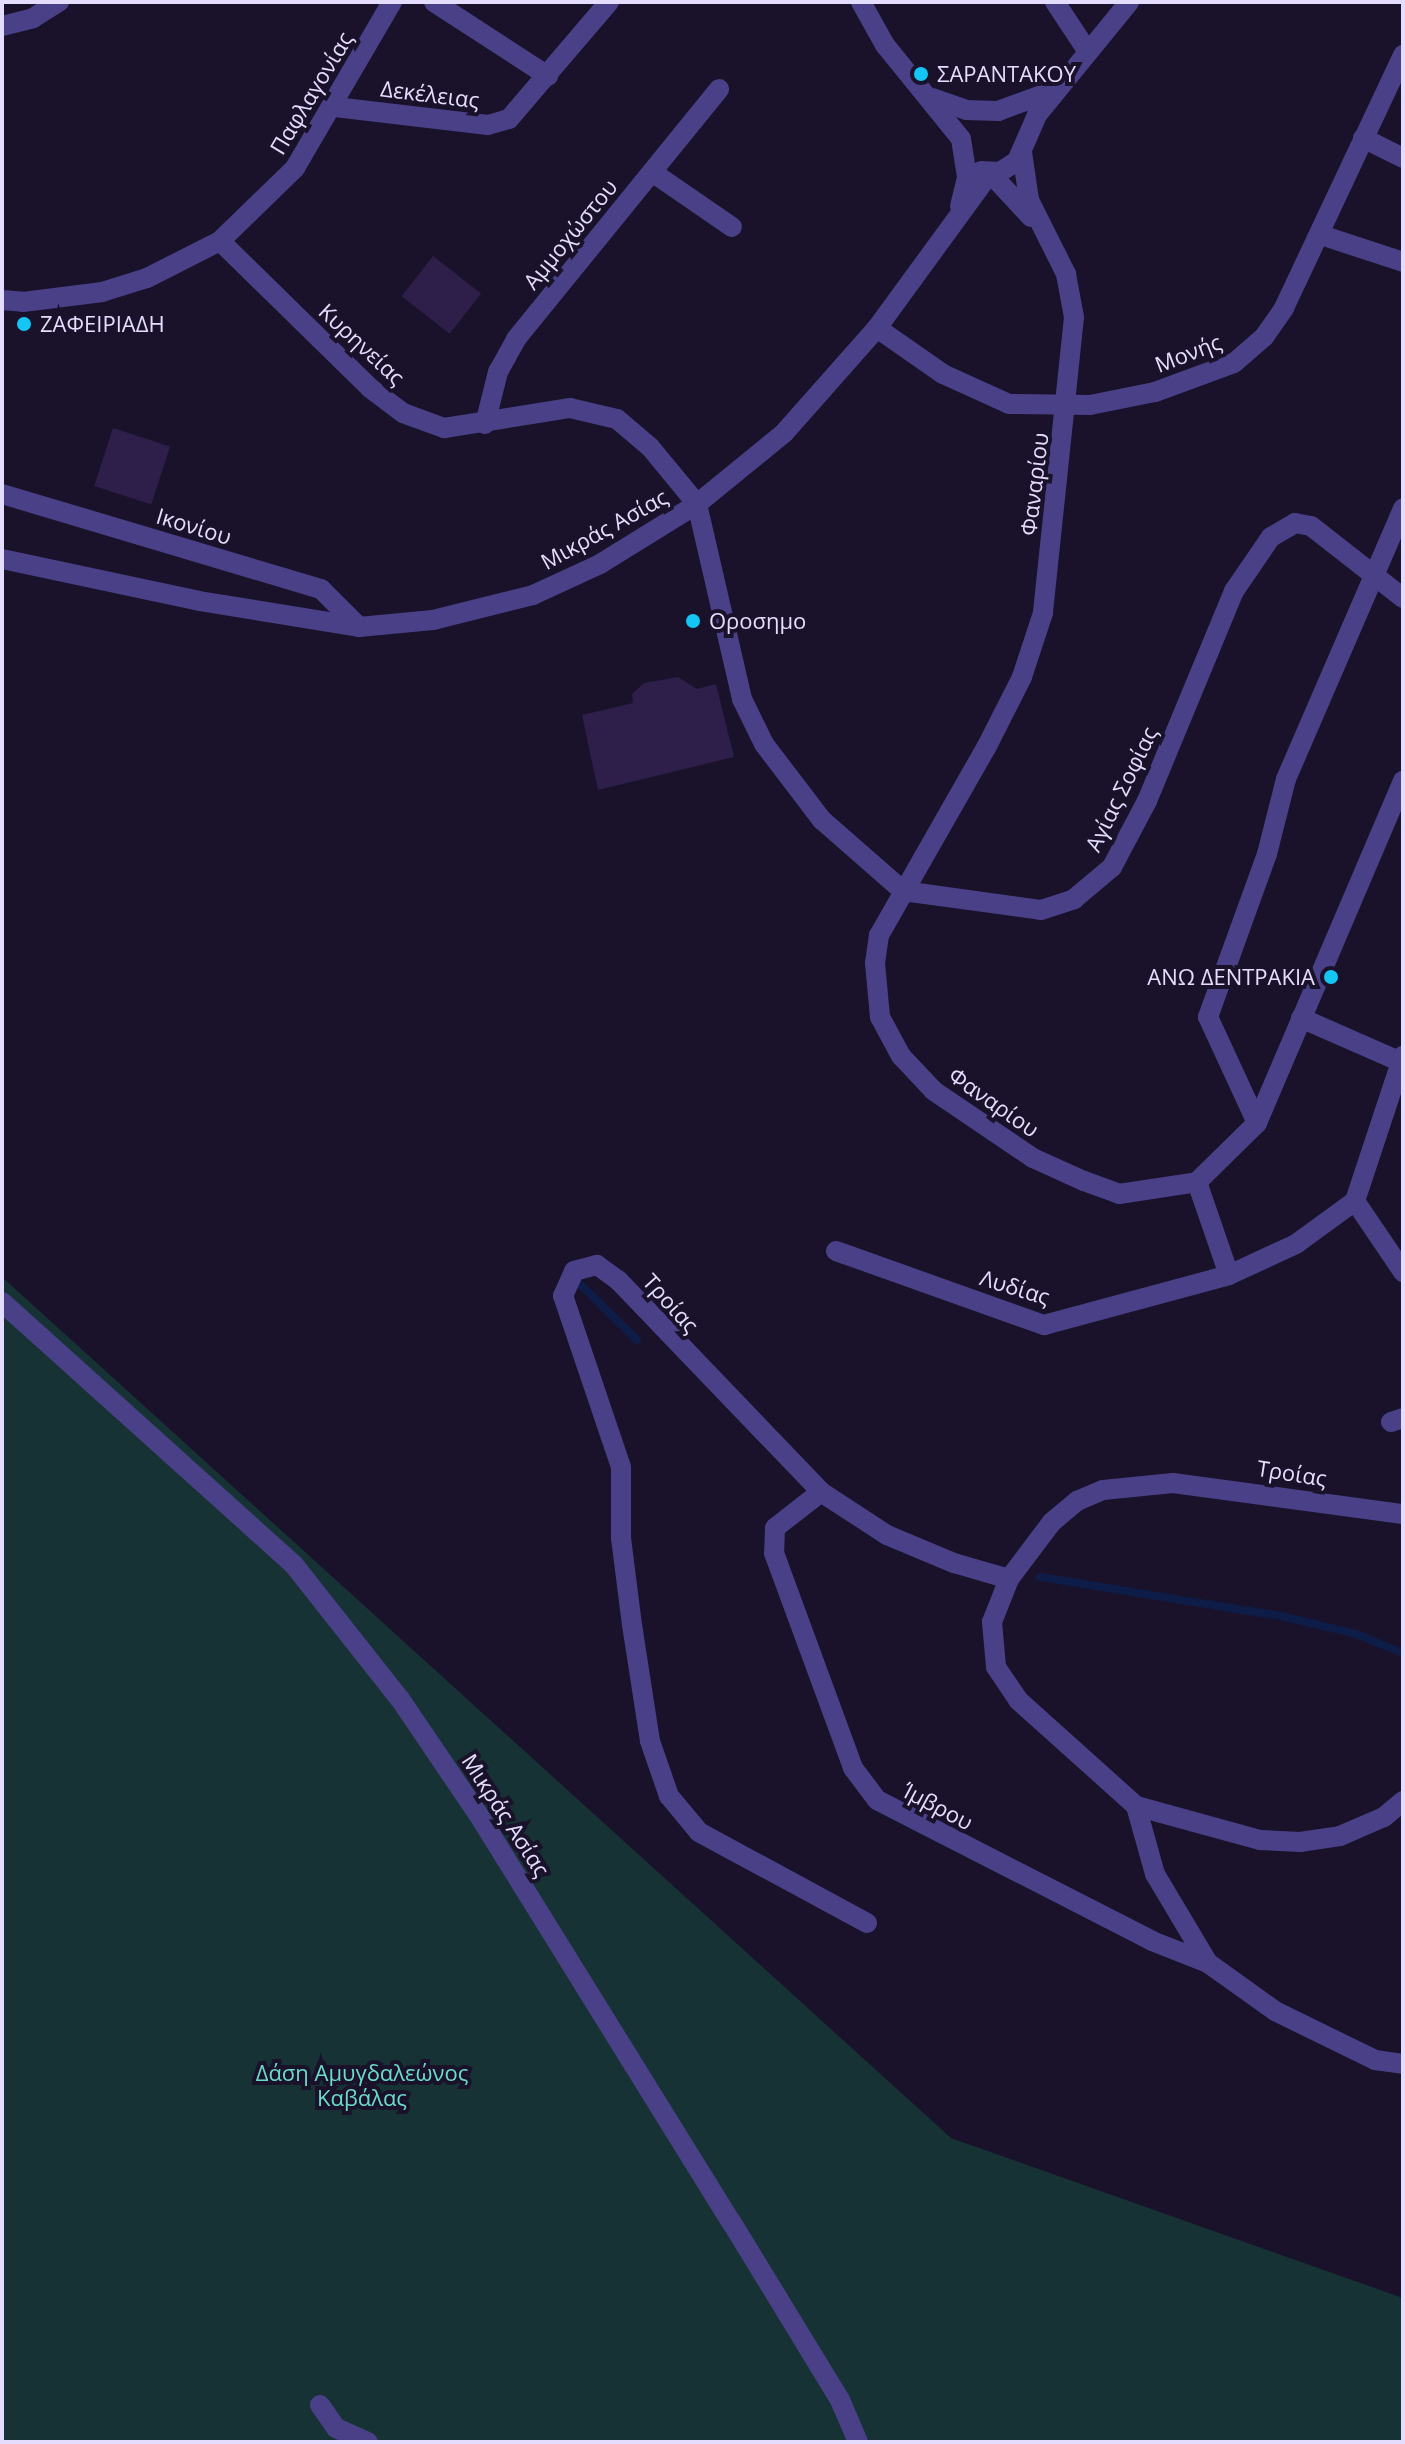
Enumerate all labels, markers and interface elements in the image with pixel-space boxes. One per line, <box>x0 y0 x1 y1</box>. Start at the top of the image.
street label: Παφλαγονίας <box>264 27 358 159</box>
place label: ΣΑΡΑΝΤΑΚΟΥ <box>937 61 1076 87</box>
marker: ΣΑΡΑΝΤΑΚΟΥ <box>912 65 930 83</box>
street label: Δεκέλειας <box>379 75 481 113</box>
street label: Αμμοχώστου <box>518 174 622 294</box>
street label: Κυρηνείας <box>314 298 410 390</box>
place label: ΖΑΦΕΙΡΙΑΔΗ <box>40 311 165 337</box>
marker: ΖΑΦΕΙΡΙΑΔΗ <box>15 315 33 333</box>
street label: Μονής <box>1151 328 1225 378</box>
street label: Φαναρίου <box>1015 431 1053 537</box>
street label: Μικράς Ασίας <box>536 483 672 575</box>
street label: Ικονίου <box>153 502 235 550</box>
place label: Οροσημο <box>709 608 806 634</box>
marker: Οροσημο <box>684 612 702 630</box>
street label: Αγίας Σοφίας <box>1079 722 1163 856</box>
place label: ΑΝΩ ΔΕΝΤΡΑΚΙΑ <box>1147 964 1315 990</box>
marker: ΑΝΩ ΔΕΝΤΡΑΚΙΑ <box>1322 968 1340 986</box>
street label: Φαναρίου <box>944 1061 1044 1143</box>
street label: Λυδίας <box>977 1264 1053 1310</box>
street label: Τροίας <box>638 1268 704 1338</box>
street label: Τροίας <box>1255 1454 1329 1492</box>
street label: Μικράς Ασίας <box>457 1749 555 1881</box>
street label: Ίμβρου <box>899 1777 977 1835</box>
park label: Δάση Αμυγδαλεώνος Καβάλας <box>256 2059 468 2110</box>

